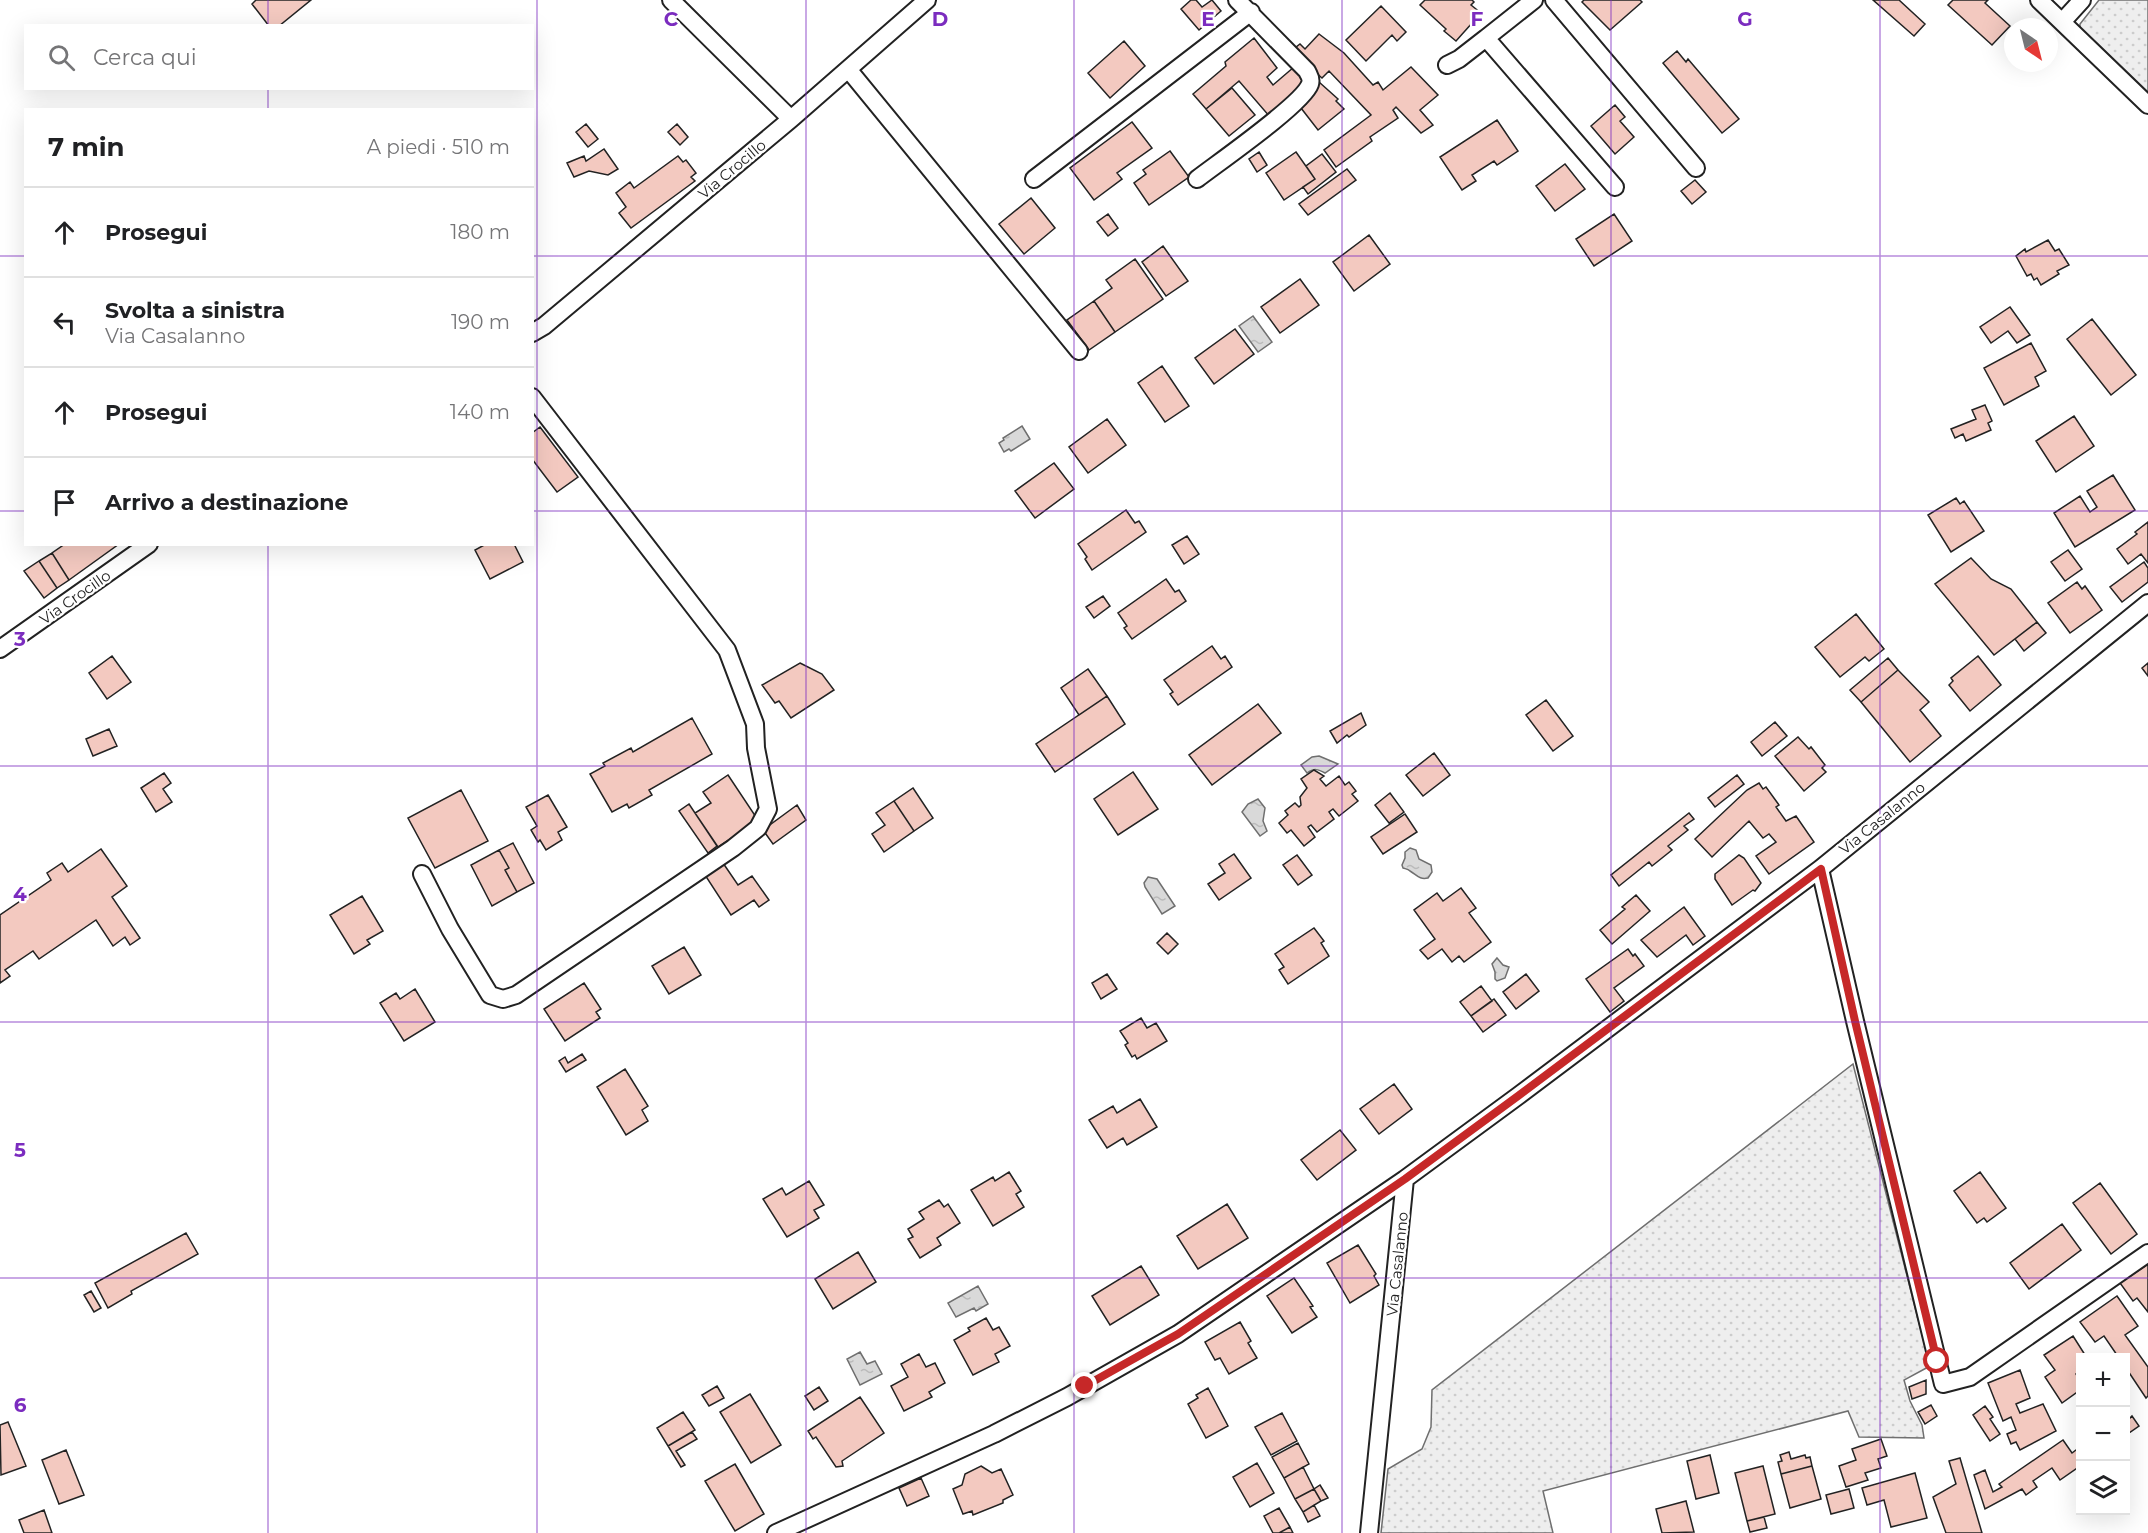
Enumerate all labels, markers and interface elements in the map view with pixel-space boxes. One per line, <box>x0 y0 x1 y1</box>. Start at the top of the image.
text: C <box>664 7 679 31</box>
text: D <box>932 7 948 31</box>
text: E <box>1201 7 1215 31</box>
text: F <box>1471 7 1484 31</box>
text: G <box>1737 7 1753 31</box>
north arrow <box>2004 18 2058 72</box>
search box <box>24 24 534 90</box>
icon: search <box>45 41 78 74</box>
text: Cerca qui <box>93 44 197 71</box>
text: 7 min <box>48 131 125 163</box>
text: A piedi · 510 m <box>367 135 510 159</box>
street label: Via Crocillo <box>694 135 770 203</box>
icon: ahead <box>48 216 81 249</box>
text: Prosegui <box>105 219 207 246</box>
text: 180 m <box>450 220 510 244</box>
text: Svolta a sinistra <box>105 297 285 324</box>
icon: left <box>48 306 81 339</box>
text: 190 m <box>451 310 510 334</box>
text: Via Casalanno <box>105 324 245 348</box>
icon: ahead <box>48 396 81 429</box>
text: Prosegui <box>105 399 207 426</box>
text: 140 m <box>450 400 510 424</box>
icon: arrive <box>48 486 81 519</box>
text: Arrivo a destinazione <box>105 489 348 516</box>
street label: Via Crocillo <box>36 565 114 629</box>
text: 3 <box>13 627 26 651</box>
street label: Via Casalanno <box>1835 778 1929 858</box>
text: 4 <box>13 882 27 906</box>
text: 5 <box>14 1138 26 1162</box>
street label: Via Casalanno <box>1382 1211 1412 1317</box>
route start <box>1923 1347 1949 1373</box>
map controls <box>2076 1353 2130 1515</box>
button: + <box>2076 1353 2130 1407</box>
route end <box>1071 1372 1097 1398</box>
text: 6 <box>14 1393 27 1417</box>
button: − <box>2076 1407 2130 1461</box>
button: layers <box>2076 1461 2130 1515</box>

